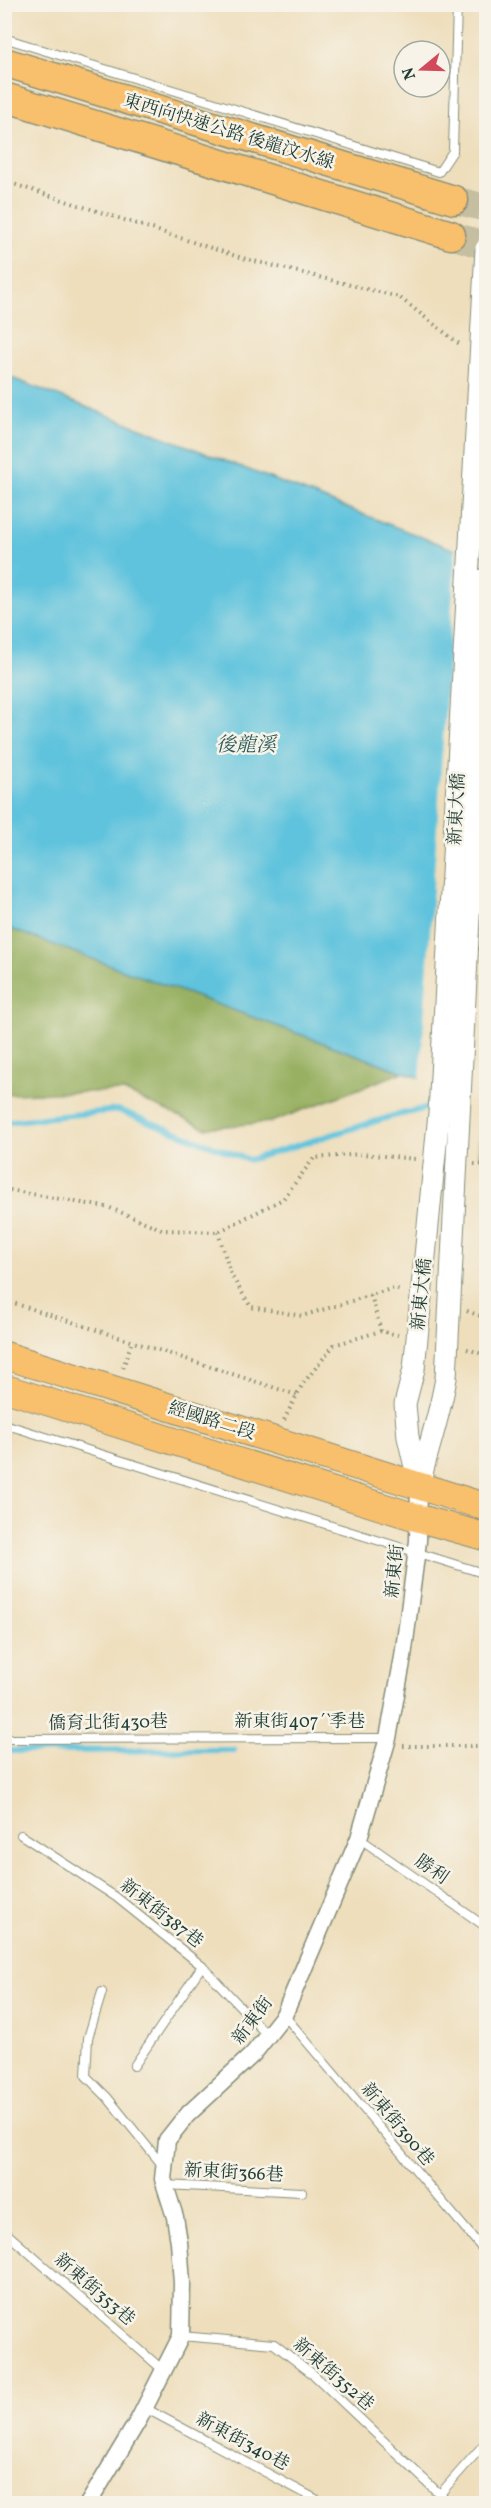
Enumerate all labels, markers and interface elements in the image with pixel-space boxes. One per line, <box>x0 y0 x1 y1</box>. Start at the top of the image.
north arrow <box>392 39 452 99</box>
text: N <box>397 64 422 82</box>
street label: 東西向快速公路 後龍汶水線 <box>120 88 337 176</box>
water label: 後龍溪 <box>216 732 278 760</box>
street label: 新東大橋 <box>443 772 472 846</box>
street label: 新東大橋 <box>406 1257 439 1331</box>
street label: 經國路二段 <box>165 1396 258 1447</box>
street label: 新東街 <box>380 1543 411 1599</box>
street label: 僑育北街430巷 <box>48 1710 168 1737</box>
street label: 新東街407ˊˋ季巷 <box>235 1710 365 1735</box>
street label: 勝利 <box>409 1850 453 1891</box>
street label: 新東街387巷 <box>114 1874 208 1955</box>
street label: 新東街 <box>227 1992 279 2050</box>
street label: 新東街390巷 <box>355 2078 439 2172</box>
street label: 新東街366巷 <box>184 2158 284 2189</box>
street label: 新東街353巷 <box>48 2248 140 2332</box>
street label: 新東街352巷 <box>287 2333 379 2417</box>
street label: 新東街340巷 <box>191 2407 293 2477</box>

